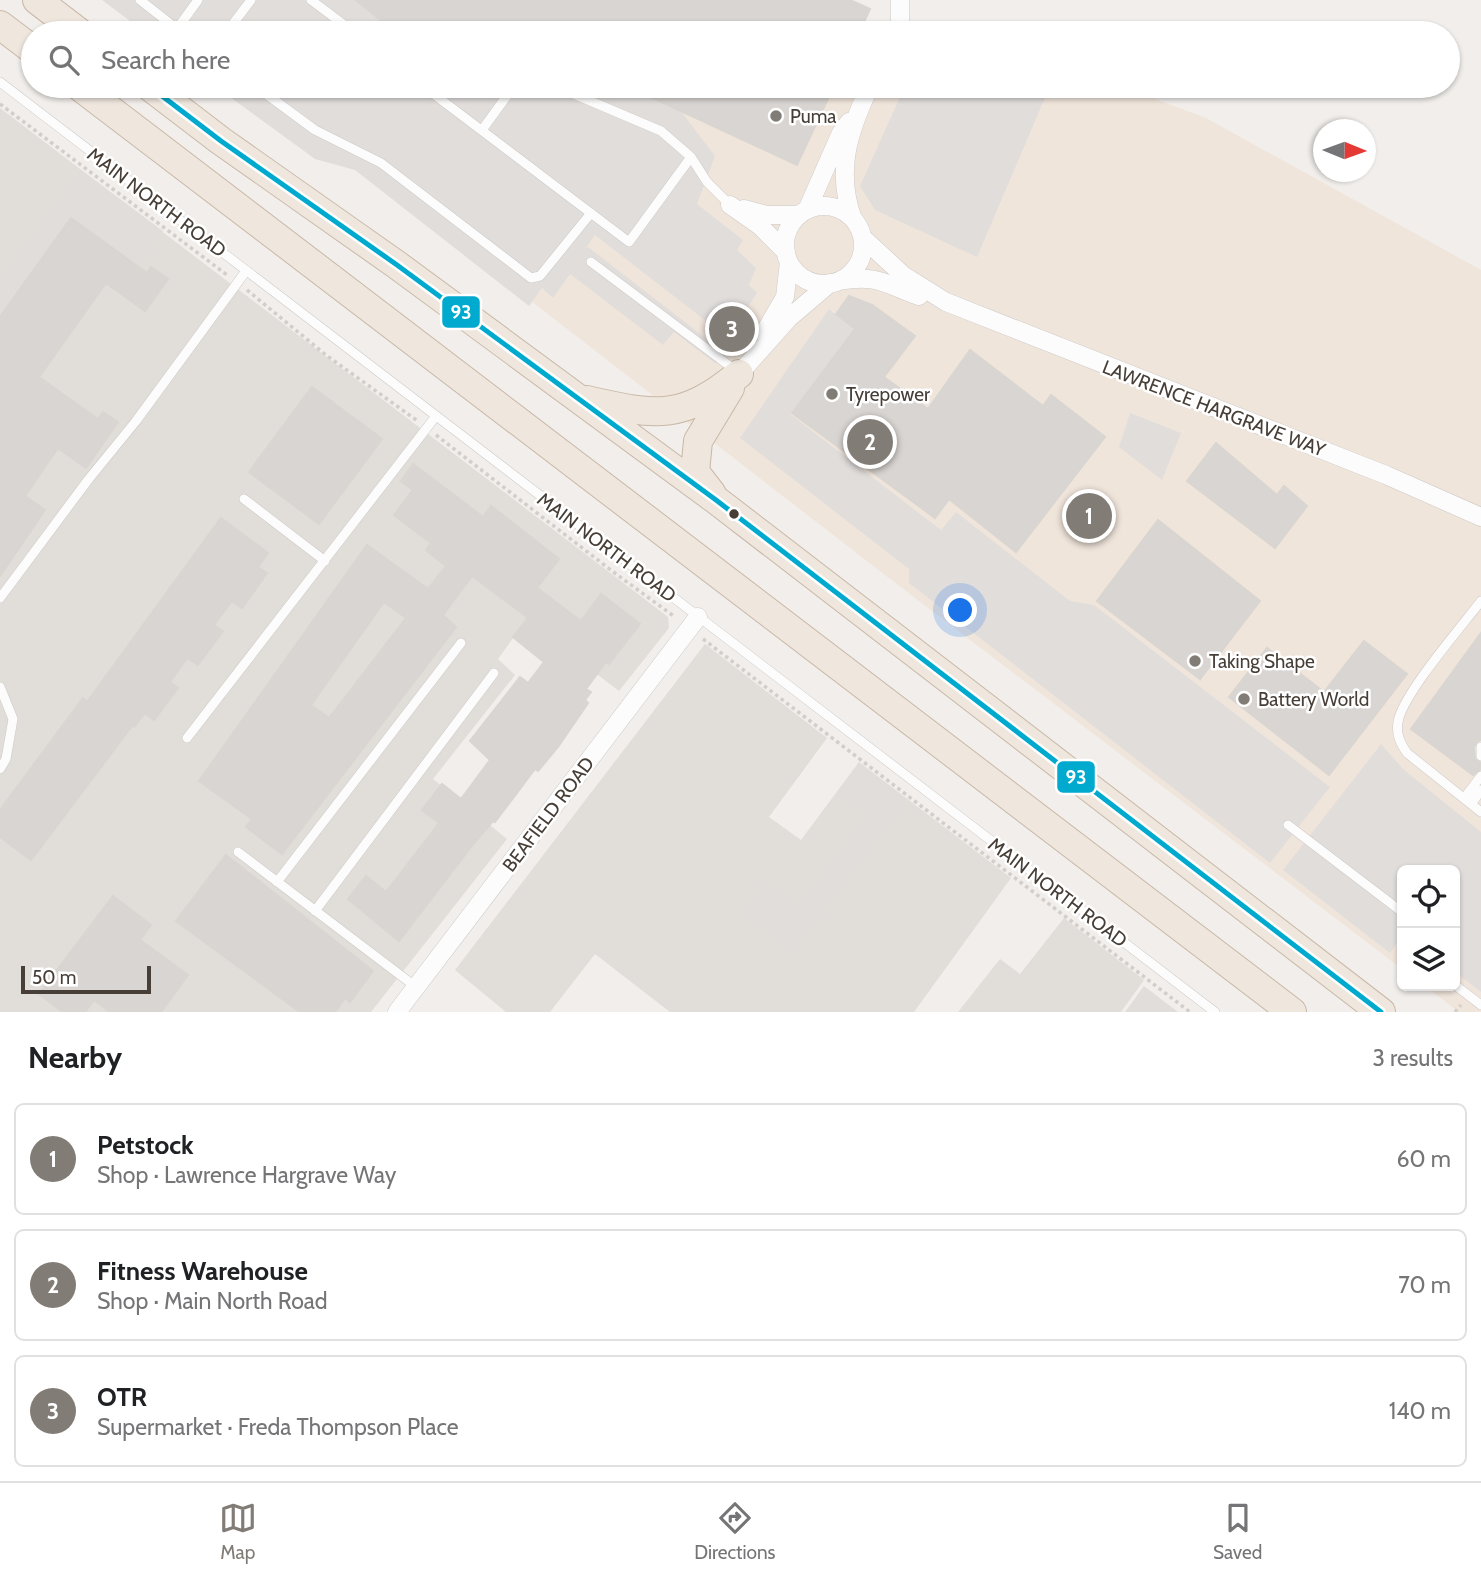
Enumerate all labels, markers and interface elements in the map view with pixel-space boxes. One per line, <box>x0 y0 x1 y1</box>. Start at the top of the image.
search box <box>21 21 1460 98</box>
icon: search <box>45 41 83 79</box>
text: Search here <box>101 44 230 76</box>
place label: Puma <box>790 105 837 128</box>
marker: Puma <box>768 108 784 124</box>
north arrow <box>1313 119 1376 182</box>
street label: MAIN NORTH ROAD <box>83 143 231 262</box>
line badge: 93 <box>441 295 481 329</box>
text: 93 <box>451 301 471 324</box>
pin: 3 <box>709 303 755 355</box>
street label: LAWRENCE HARGRAVE WAY <box>1099 355 1329 462</box>
place label: Tyrepower <box>846 383 930 406</box>
marker: Tyrepower <box>824 386 840 402</box>
pin: 2 <box>847 416 893 468</box>
street label: MAIN NORTH ROAD <box>533 488 681 607</box>
pin: 1 <box>1066 490 1112 542</box>
unlabelled marker <box>727 507 741 521</box>
your location <box>943 593 977 627</box>
place label: Taking Shape <box>1209 650 1315 673</box>
marker: Taking Shape <box>1187 653 1203 669</box>
place label: Battery World <box>1258 688 1369 711</box>
marker: Battery World <box>1236 691 1252 707</box>
street label: BEAFIELD ROAD <box>498 752 599 876</box>
line badge: 93 <box>1056 760 1096 794</box>
text: 93 <box>1066 766 1086 789</box>
street label: MAIN NORTH ROAD <box>984 833 1132 952</box>
map controls <box>1397 865 1460 991</box>
button: locate <box>1397 865 1460 928</box>
button: layers <box>1397 928 1460 991</box>
scale bar <box>21 963 150 995</box>
text: 50 m <box>32 966 76 989</box>
text: Nearby <box>28 1039 122 1076</box>
text: 3 results <box>1372 1044 1453 1072</box>
text: Petstock <box>97 1129 194 1161</box>
text: 1 <box>49 1145 57 1173</box>
text: 60 m <box>1397 1145 1451 1173</box>
text: Shop · Lawrence Hargrave Way <box>97 1161 396 1189</box>
text: Fitness Warehouse <box>97 1255 308 1287</box>
text: 2 <box>47 1271 59 1299</box>
text: 70 m <box>1398 1271 1451 1299</box>
text: Shop · Main North Road <box>97 1287 328 1315</box>
text: OTR <box>97 1381 147 1413</box>
text: 3 <box>47 1397 59 1425</box>
text: 140 m <box>1389 1397 1451 1425</box>
text: Supermarket · Freda Thompson Place <box>97 1413 459 1441</box>
tab: Map <box>219 1499 257 1564</box>
tab: Directions <box>694 1499 775 1564</box>
tab: Saved <box>1213 1499 1262 1564</box>

